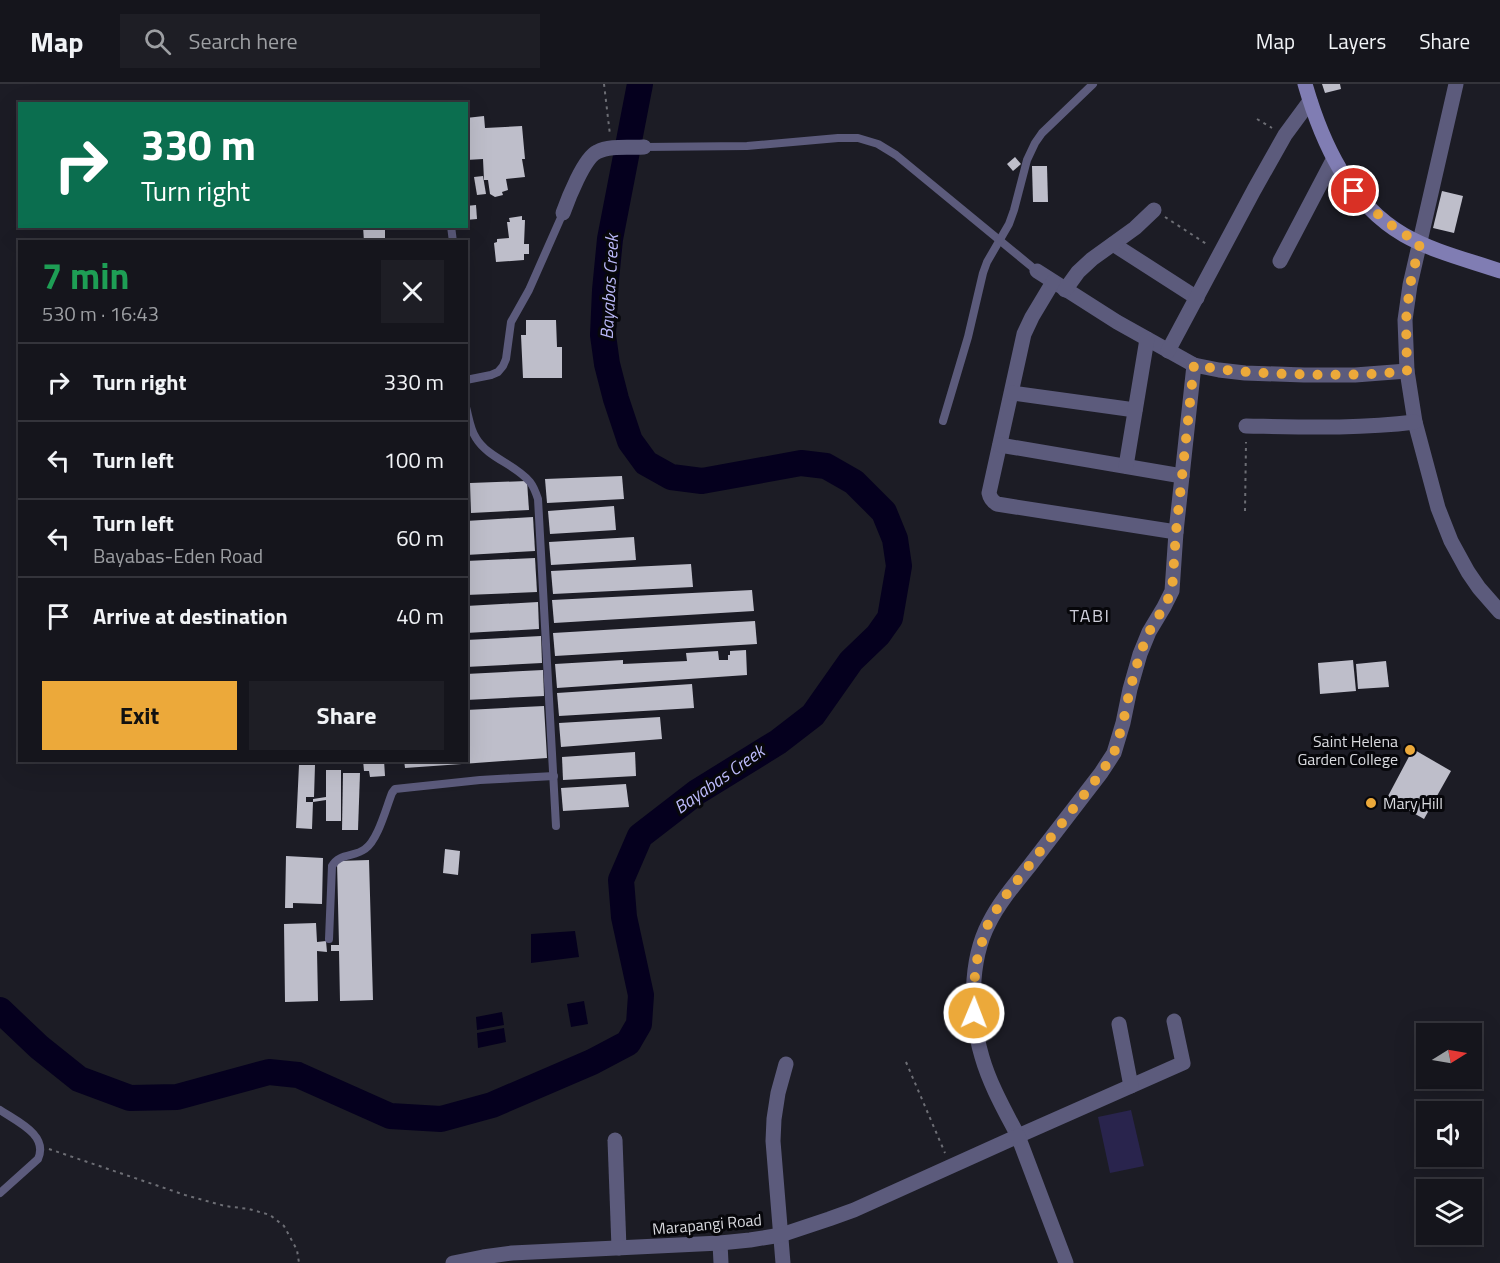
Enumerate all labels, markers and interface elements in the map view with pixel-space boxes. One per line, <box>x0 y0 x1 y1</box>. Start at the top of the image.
search box <box>120 14 540 68</box>
text: Map <box>30 20 84 63</box>
text: Search here <box>189 24 298 58</box>
icon: search <box>141 25 174 58</box>
text: Map <box>1256 25 1295 57</box>
text: Layers <box>1328 25 1386 57</box>
text: Share <box>1419 25 1470 57</box>
text: 330 m <box>141 112 256 176</box>
icon: right <box>42 126 120 204</box>
pin <box>1328 165 1379 216</box>
text: Turn right <box>141 170 250 211</box>
icon: arrive <box>1337 174 1370 207</box>
water label: Bayabas Creek <box>593 232 625 340</box>
text: 7 min <box>42 248 129 303</box>
button: close <box>381 260 444 323</box>
text: 530 m · 16:43 <box>42 298 159 329</box>
text: Turn right <box>93 365 187 399</box>
text: 330 m <box>384 365 444 399</box>
icon: right <box>42 366 75 399</box>
text: Turn left <box>93 443 174 477</box>
text: 100 m <box>384 443 444 477</box>
icon: left <box>42 444 75 477</box>
text: Turn left <box>93 506 174 540</box>
text: 60 m <box>396 521 444 555</box>
icon: left <box>42 522 75 555</box>
text: Bayabas-Eden Road <box>93 540 263 571</box>
text: Arrive at destination <box>93 599 288 633</box>
text: 40 m <box>396 599 444 633</box>
icon: arrive <box>42 600 75 633</box>
district label: TABI <box>1070 602 1110 629</box>
button: Exit <box>42 681 237 750</box>
button: Share <box>249 681 444 750</box>
place label: Saint Helena Garden College <box>1297 729 1398 771</box>
water label: Bayabas Creek <box>668 737 771 820</box>
marker: Saint Helena Garden College <box>1403 743 1417 757</box>
place label: Mary Hill <box>1383 791 1443 815</box>
marker: Mary Hill <box>1364 796 1378 810</box>
position arrow <box>942 981 1006 1045</box>
north arrow <box>1416 1023 1482 1089</box>
map controls <box>1416 1023 1482 1245</box>
button: sound <box>1416 1101 1482 1167</box>
button: layers <box>1416 1179 1482 1245</box>
street label: Marapangi Road <box>651 1207 763 1241</box>

